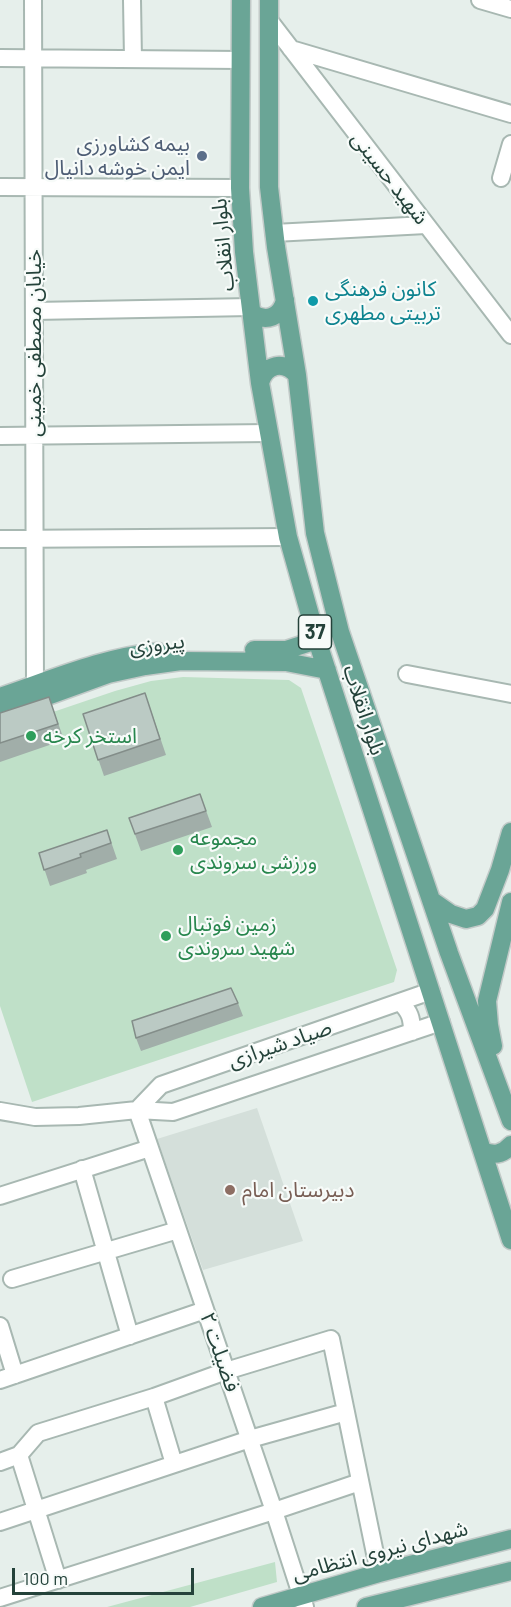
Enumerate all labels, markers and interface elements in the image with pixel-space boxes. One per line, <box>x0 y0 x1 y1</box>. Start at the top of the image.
street label: شهید حسینی <box>346 126 434 230</box>
place label: بیمه کشاورزی ایمن خوشه دانیال <box>45 131 190 181</box>
marker: بیمه کشاورزی ایمن خوشه دانیال <box>195 149 209 163</box>
street label: بلوار انقلاب <box>206 197 240 293</box>
street label: خیابان مصطفی خمینی <box>21 249 47 437</box>
place label: کانون فرهنگی تربیتی مطهری <box>325 276 441 326</box>
marker: کانون فرهنگی تربیتی مطهری <box>306 294 320 308</box>
road number: 37 <box>298 615 332 649</box>
street label: پیروزی <box>128 628 186 660</box>
street label: بلوار انقلاب <box>338 662 390 758</box>
place label: استخر کرخه <box>43 723 137 749</box>
marker: استخر کرخه <box>24 729 38 743</box>
place label: مجموعه ورزشی سروندی <box>190 825 317 875</box>
marker: مجموعه ورزشی سروندی <box>171 843 185 857</box>
place label: زمین فوتبال شهید سروندی <box>178 911 295 961</box>
marker: زمین فوتبال شهید سروندی <box>159 929 173 943</box>
street label: صیاد شیرازی <box>225 1015 335 1073</box>
place label: دبیرستان امام <box>242 1177 354 1203</box>
marker: دبیرستان امام <box>223 1183 237 1197</box>
street label: فضیلت ۲ <box>195 1309 245 1395</box>
street label: شهدای نیروی انتظامی <box>289 1515 471 1587</box>
scale bar <box>15 1556 196 1594</box>
text: 100 m <box>23 1567 68 1589</box>

